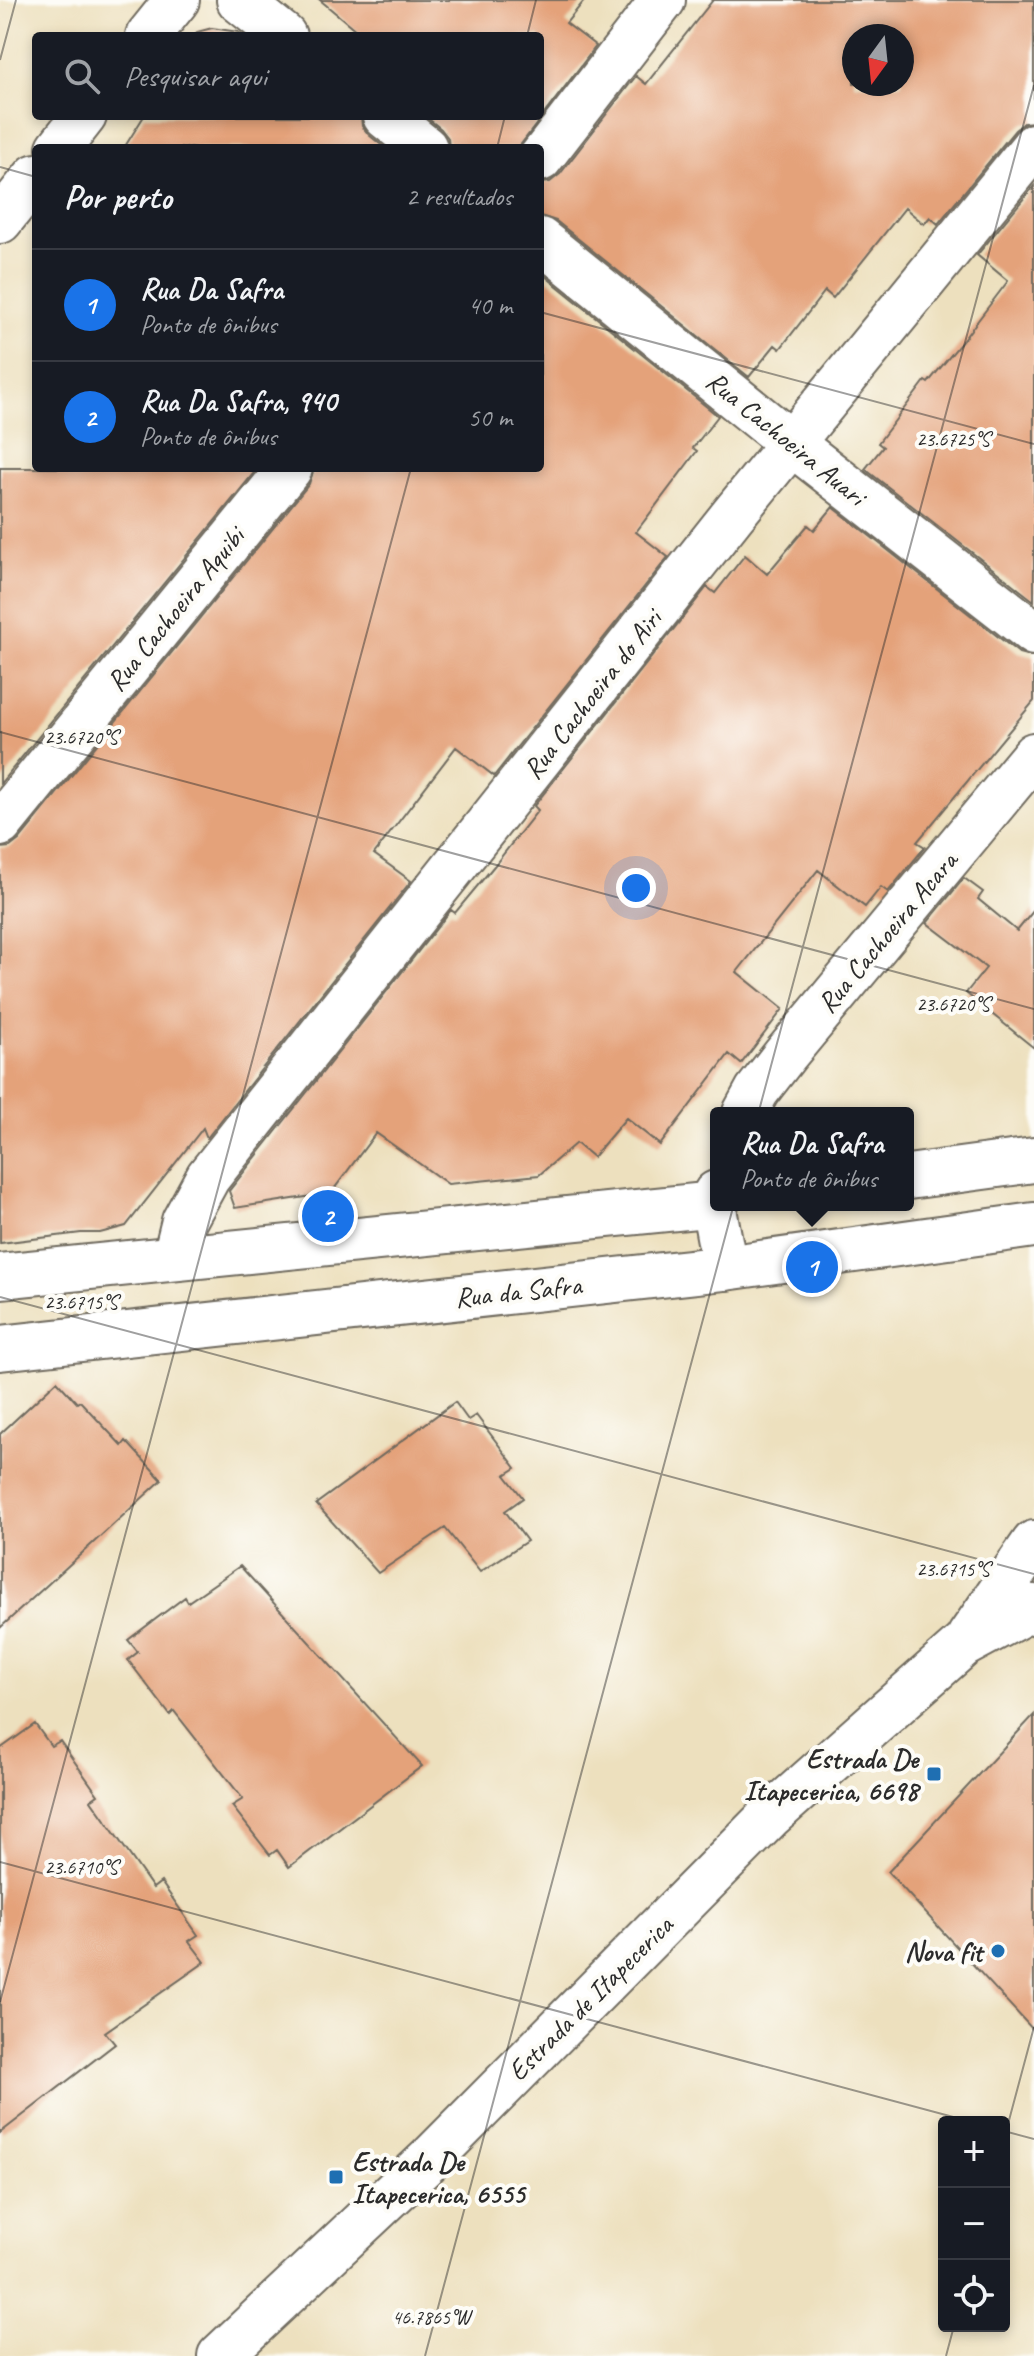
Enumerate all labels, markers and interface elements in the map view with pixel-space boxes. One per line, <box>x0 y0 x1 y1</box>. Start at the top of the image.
north arrow <box>842 24 914 96</box>
search box <box>32 32 544 120</box>
icon: search <box>60 54 104 98</box>
text: Pesquisar aqui <box>124 57 267 95</box>
text: Por perto <box>64 175 172 218</box>
text: 2 resultados <box>406 180 512 213</box>
text: Rua Da Safra <box>140 270 283 308</box>
text: 1 <box>84 289 96 322</box>
text: 40 m <box>468 289 512 322</box>
text: Ponto de ônibus <box>140 308 277 341</box>
street label: Rua Cachoeira Auari <box>699 363 876 515</box>
text: Rua Da Safra, 940 <box>140 382 337 420</box>
text: 2 <box>84 401 96 434</box>
text: 50 m <box>468 401 512 434</box>
text: Ponto de ônibus <box>140 420 277 453</box>
text: 23.6725°S <box>916 427 994 452</box>
street label: Rua Cachoeira Aquibi <box>98 517 254 698</box>
street label: Rua Cachoeira do Airi <box>515 599 671 786</box>
text: 23.6720°S <box>44 725 122 750</box>
street label: Rua Cachoeira Acara <box>809 842 966 1020</box>
your location <box>616 868 656 908</box>
text: 23.6720°S <box>916 992 994 1017</box>
popup <box>710 1107 914 1211</box>
text: Rua Da Safra <box>740 1124 884 1162</box>
text: Ponto de ônibus <box>740 1162 877 1195</box>
pin: 2 <box>302 1186 354 1246</box>
pin: 1 <box>786 1237 838 1297</box>
street label: Rua da Safra <box>453 1267 585 1315</box>
text: 23.6715°S <box>44 1290 122 1315</box>
text: 23.6715°S <box>916 1557 994 1582</box>
place label: Estrada De Itapecerica, 6698 <box>744 1741 921 1808</box>
marker: Estrada De Itapecerica, 6698 <box>925 1765 943 1783</box>
text: 23.6710°S <box>44 1855 122 1880</box>
street label: Estrada de Itapecerica <box>500 1907 681 2088</box>
place label: Nova fit <box>905 1934 986 1969</box>
marker: Nova fit <box>989 1942 1007 1960</box>
map controls <box>938 2116 1010 2332</box>
button: + <box>938 2116 1010 2188</box>
place label: Estrada De Itapecerica, 6555 <box>352 2144 528 2211</box>
marker: Estrada De Itapecerica, 6555 <box>327 2168 345 2186</box>
button: − <box>938 2188 1010 2260</box>
button: locate <box>938 2260 1010 2332</box>
text: 46.7865°W <box>392 2305 474 2330</box>

